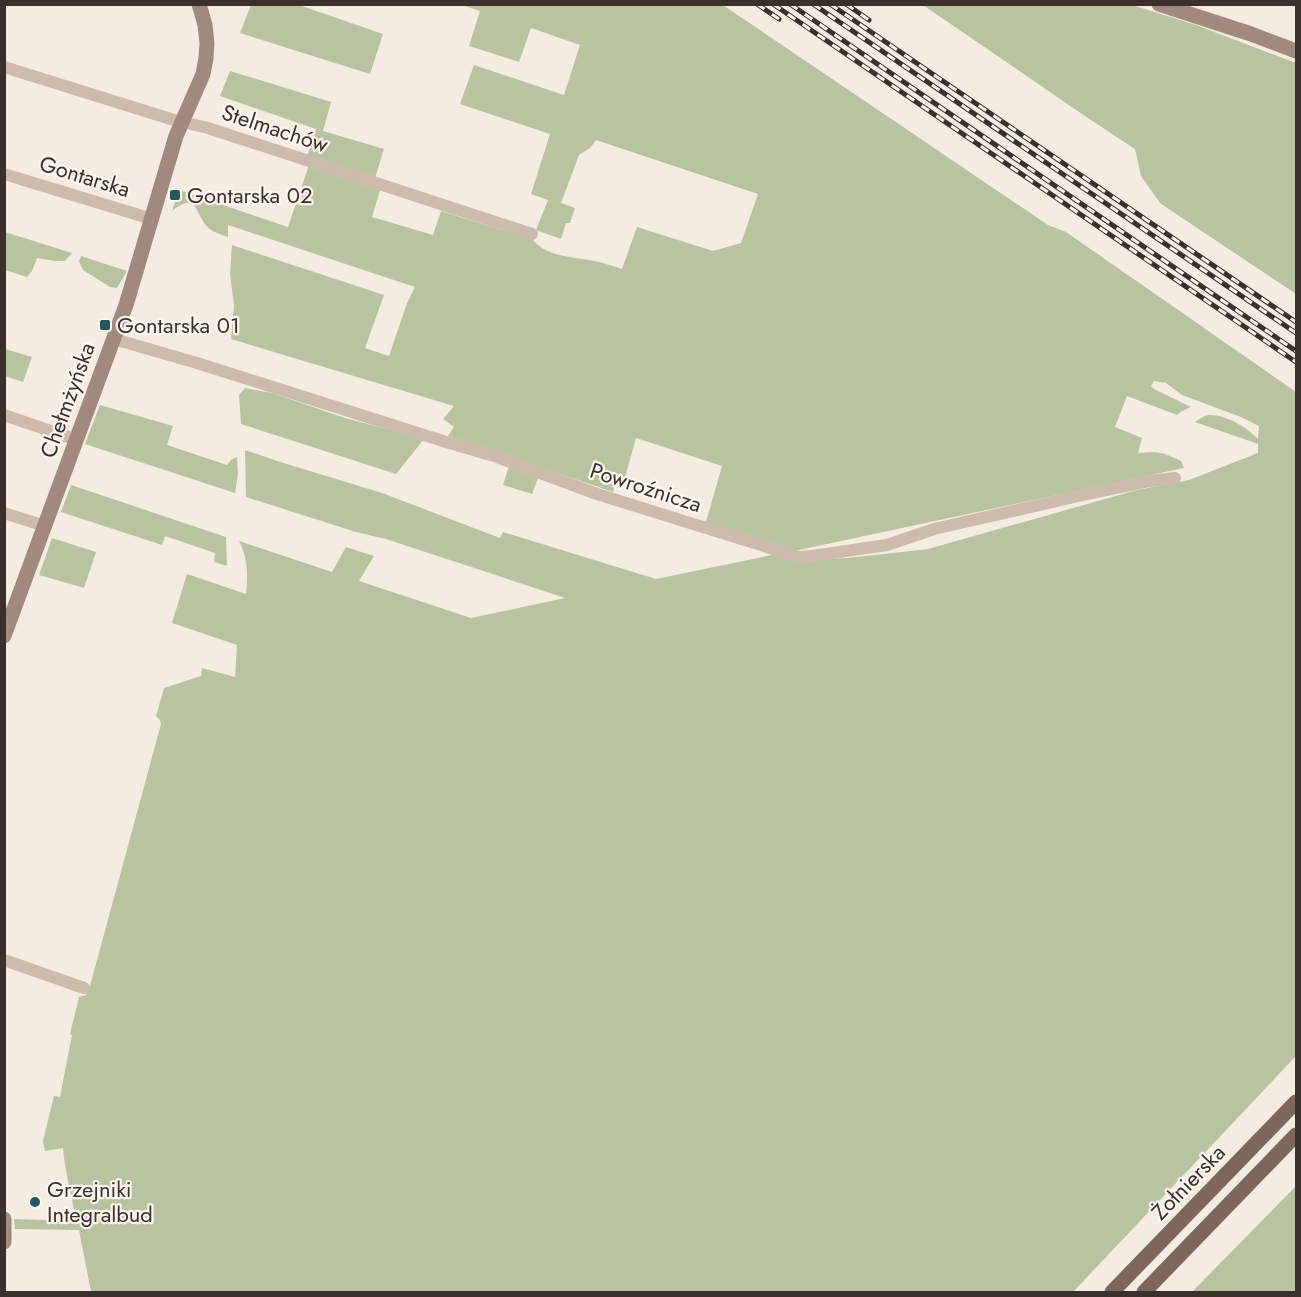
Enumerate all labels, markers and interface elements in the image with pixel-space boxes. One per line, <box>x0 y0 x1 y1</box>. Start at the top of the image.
street label: Stelmachów <box>218 96 332 160</box>
street label: Gontarska <box>36 147 134 205</box>
place label: Gontarska 02 <box>187 179 312 211</box>
marker: Gontarska 02 <box>168 188 182 202</box>
place label: Gontarska 01 <box>117 309 240 341</box>
marker: Gontarska 01 <box>98 318 112 332</box>
street label: Chełmżyńska <box>31 338 103 462</box>
street label: Powroźnicza <box>586 454 706 520</box>
street label: Żołnierska <box>1144 1137 1232 1227</box>
place label: Grzejniki Integralbud <box>47 1173 153 1230</box>
marker: Grzejniki Integralbud <box>28 1195 42 1209</box>

